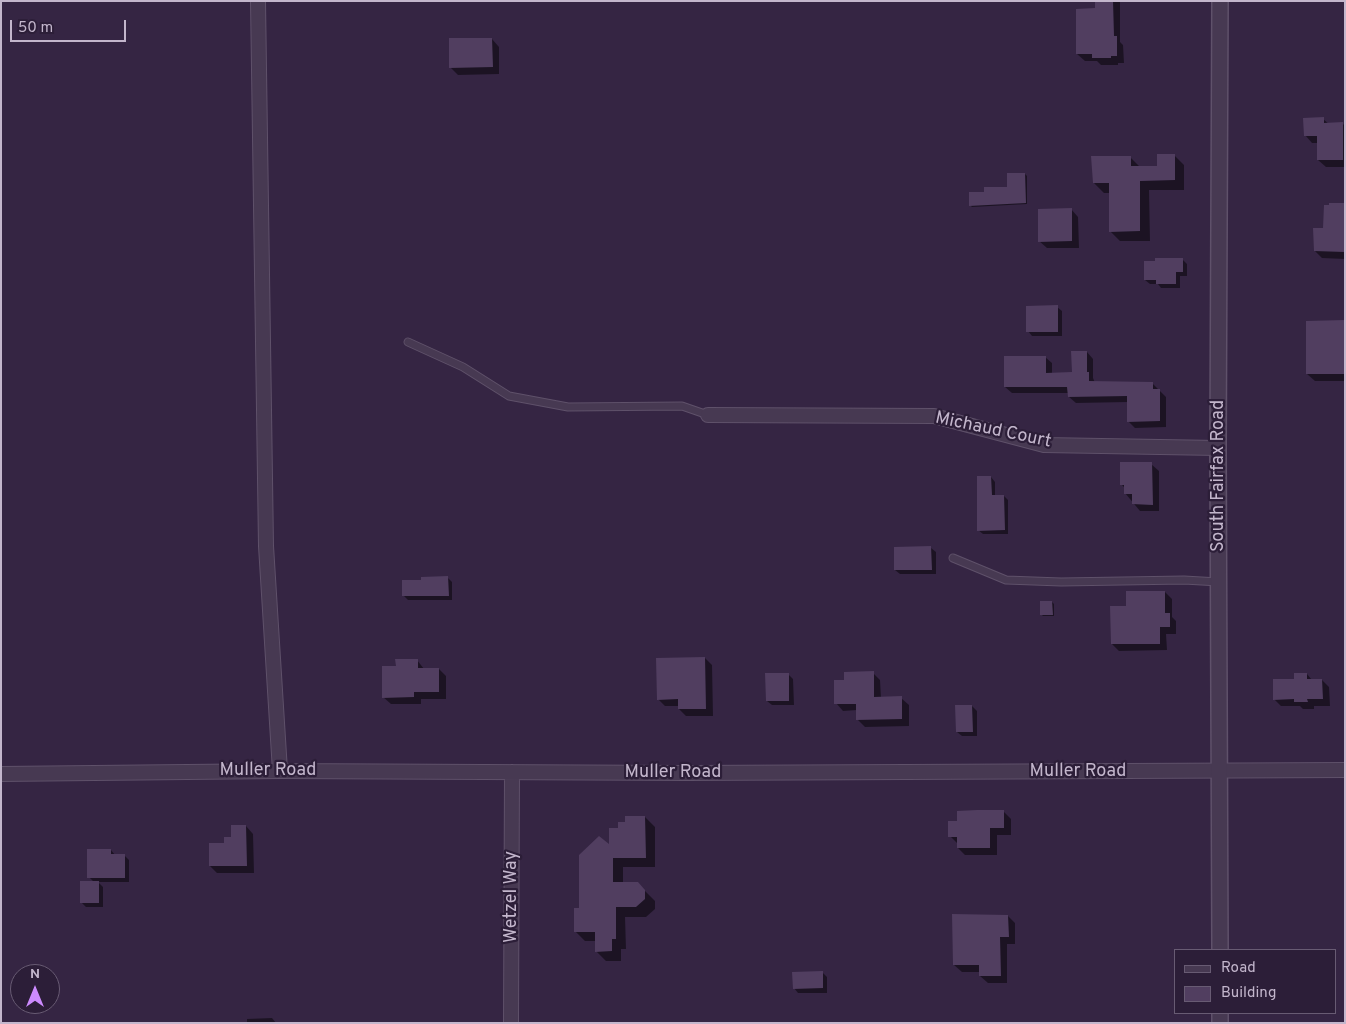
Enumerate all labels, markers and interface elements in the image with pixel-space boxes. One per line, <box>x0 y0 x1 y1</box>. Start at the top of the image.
scale bar <box>12 10 129 42</box>
text: 50 m <box>18 19 53 38</box>
street label: South Fairfax Road <box>1208 400 1230 552</box>
street label: Michaud Court <box>933 408 1053 454</box>
street label: Muller Road <box>220 760 316 782</box>
street label: Muller Road <box>1030 761 1126 783</box>
street label: Muller Road <box>625 762 721 784</box>
street label: Wetzel Way <box>501 851 523 943</box>
legend <box>1174 949 1336 1014</box>
text: Road <box>1221 959 1256 978</box>
north arrow <box>10 964 60 1014</box>
text: N <box>30 966 40 983</box>
text: Building <box>1221 984 1276 1003</box>

